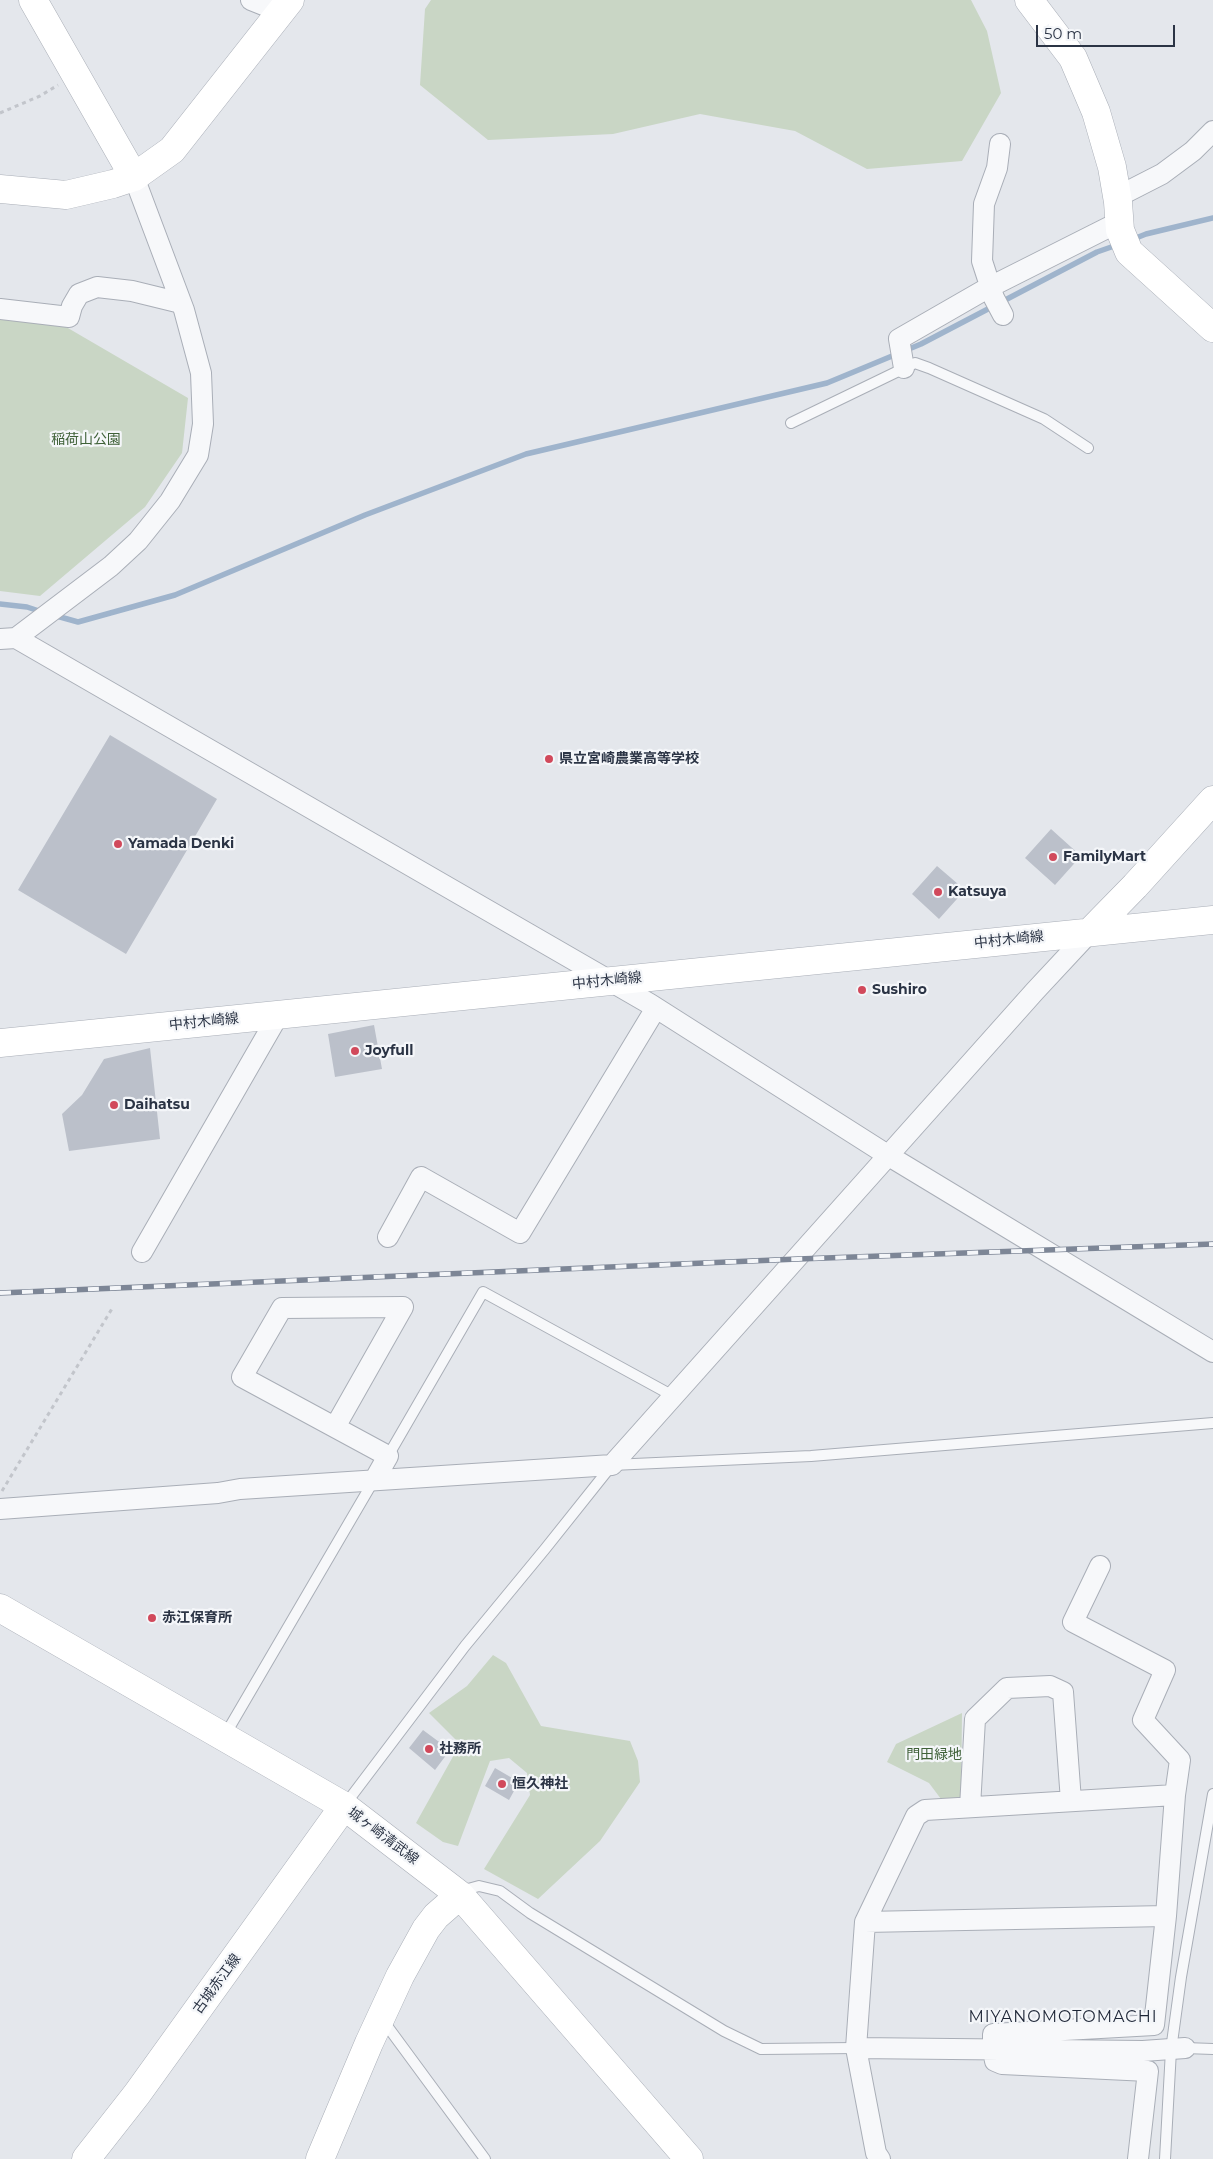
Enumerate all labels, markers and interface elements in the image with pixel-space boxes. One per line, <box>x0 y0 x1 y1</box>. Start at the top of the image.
scale bar <box>1038 15 1177 47</box>
text: 50 m <box>1044 24 1082 43</box>
park label: 稲荷山公園 <box>51 432 121 448</box>
place label: 県立宮崎農業高等学校 <box>559 751 699 767</box>
marker: 県立宮崎農業高等学校 <box>543 753 555 765</box>
place label: Yamada Denki <box>128 836 234 852</box>
marker: Yamada Denki <box>112 838 124 850</box>
place label: FamilyMart <box>1063 849 1146 865</box>
marker: FamilyMart <box>1047 851 1059 863</box>
place label: Katsuya <box>948 884 1007 900</box>
marker: Katsuya <box>932 886 944 898</box>
street label: 中村木崎線 <box>973 928 1045 952</box>
street label: 中村木崎線 <box>571 969 643 993</box>
place label: Sushiro <box>872 982 927 998</box>
marker: Sushiro <box>856 984 868 996</box>
street label: 中村木崎線 <box>168 1010 240 1034</box>
place label: Joyfull <box>365 1043 413 1059</box>
marker: Joyfull <box>349 1045 361 1057</box>
place label: Daihatsu <box>124 1097 190 1113</box>
marker: Daihatsu <box>108 1099 120 1111</box>
place label: 赤江保育所 <box>162 1610 232 1626</box>
marker: 赤江保育所 <box>146 1612 158 1624</box>
place label: 社務所 <box>439 1741 481 1757</box>
marker: 社務所 <box>423 1743 435 1755</box>
park label: 門田緑地 <box>906 1747 962 1763</box>
place label: 恒久神社 <box>512 1776 568 1792</box>
marker: 恒久神社 <box>496 1778 508 1790</box>
street label: 城ヶ崎清武線 <box>344 1804 422 1868</box>
street label: 古城赤江線 <box>190 1951 244 2017</box>
district label: MIYANOMOTOMACHI <box>967 2007 1159 2027</box>

